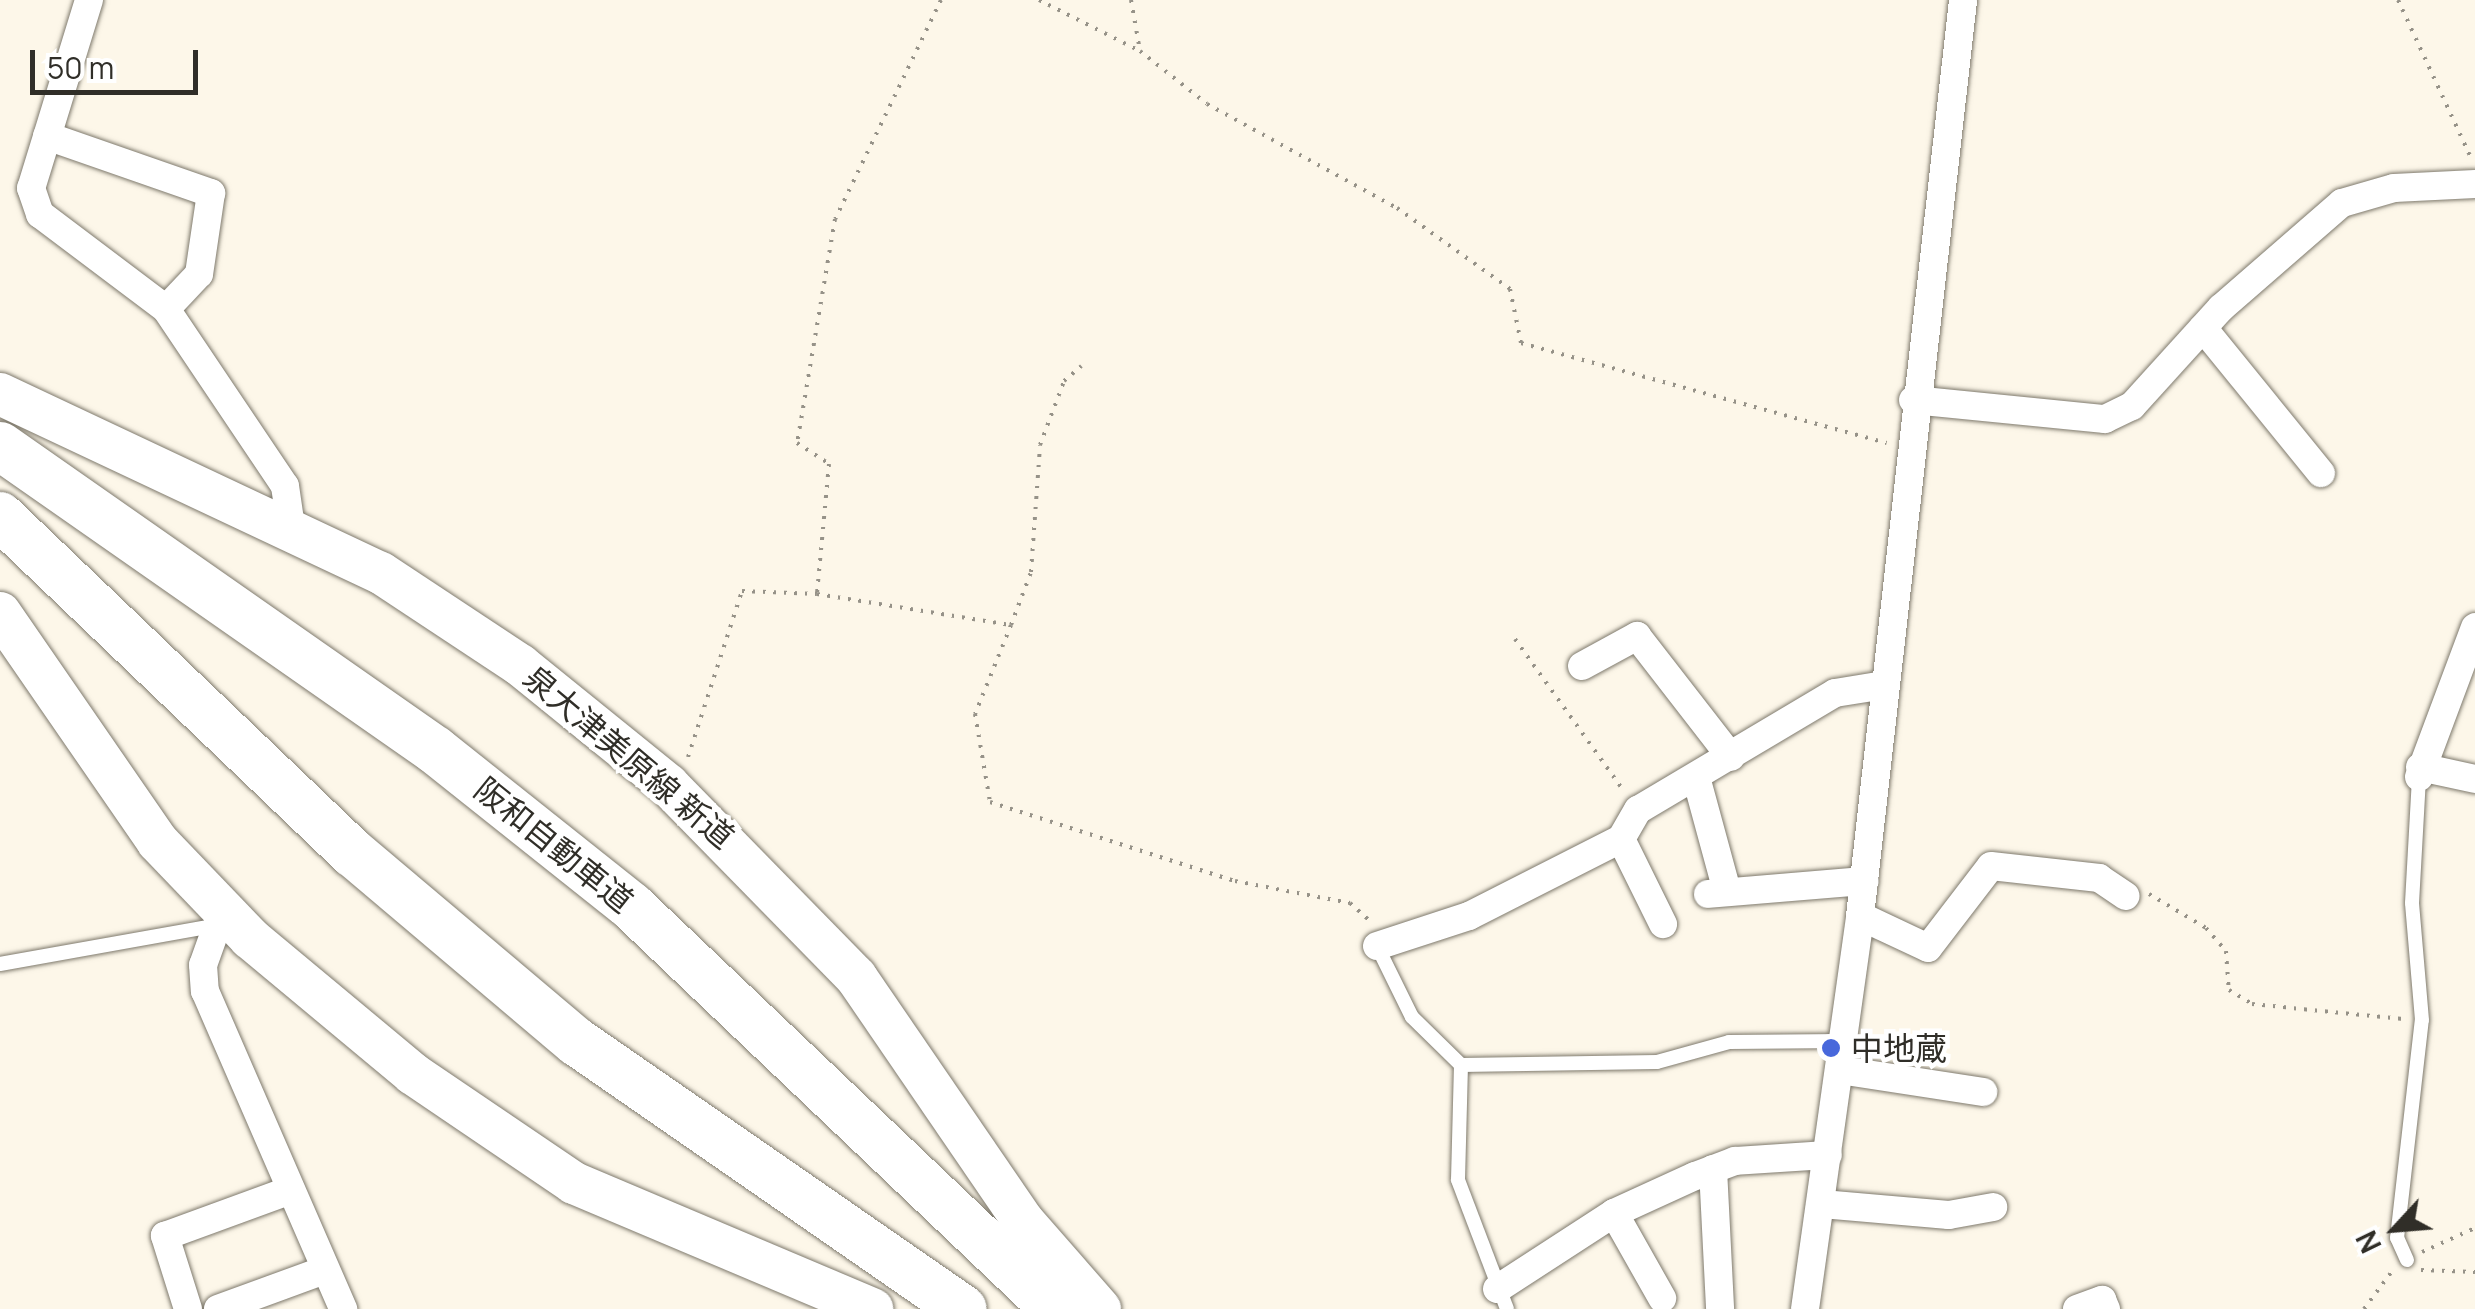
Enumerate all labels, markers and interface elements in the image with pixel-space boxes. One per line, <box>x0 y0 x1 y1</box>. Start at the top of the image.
scale bar <box>35 30 202 92</box>
text: 50 m <box>47 47 114 88</box>
street label: 泉大津美原線 新道 <box>516 658 742 856</box>
street label: 阪和自動車道 <box>467 770 641 920</box>
place label: 中地蔵 <box>1851 1029 1947 1067</box>
marker: 中地蔵 <box>1820 1037 1842 1059</box>
north arrow <box>2345 1179 2445 1279</box>
text: N <box>2347 1225 2390 1260</box>

